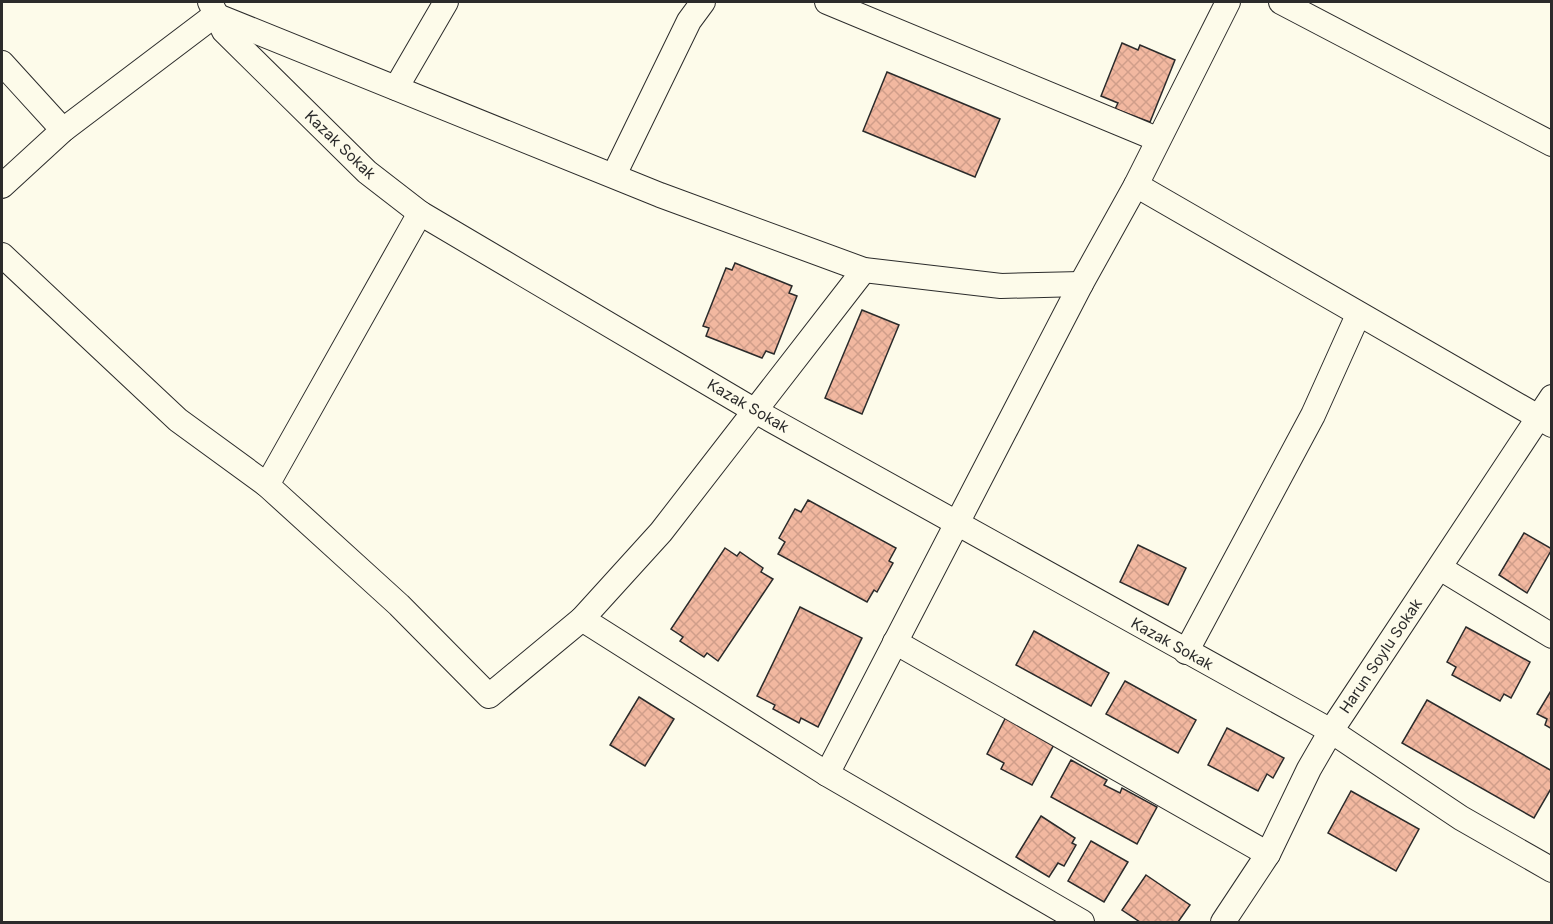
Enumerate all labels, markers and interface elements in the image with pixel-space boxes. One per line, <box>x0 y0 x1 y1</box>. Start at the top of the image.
street label: Kazak Sokak <box>301 106 380 184</box>
street label: Kazak Sokak <box>704 375 793 437</box>
street label: Harun Soylu Sokak <box>1335 594 1426 717</box>
street label: Kazak Sokak <box>1128 613 1217 674</box>

